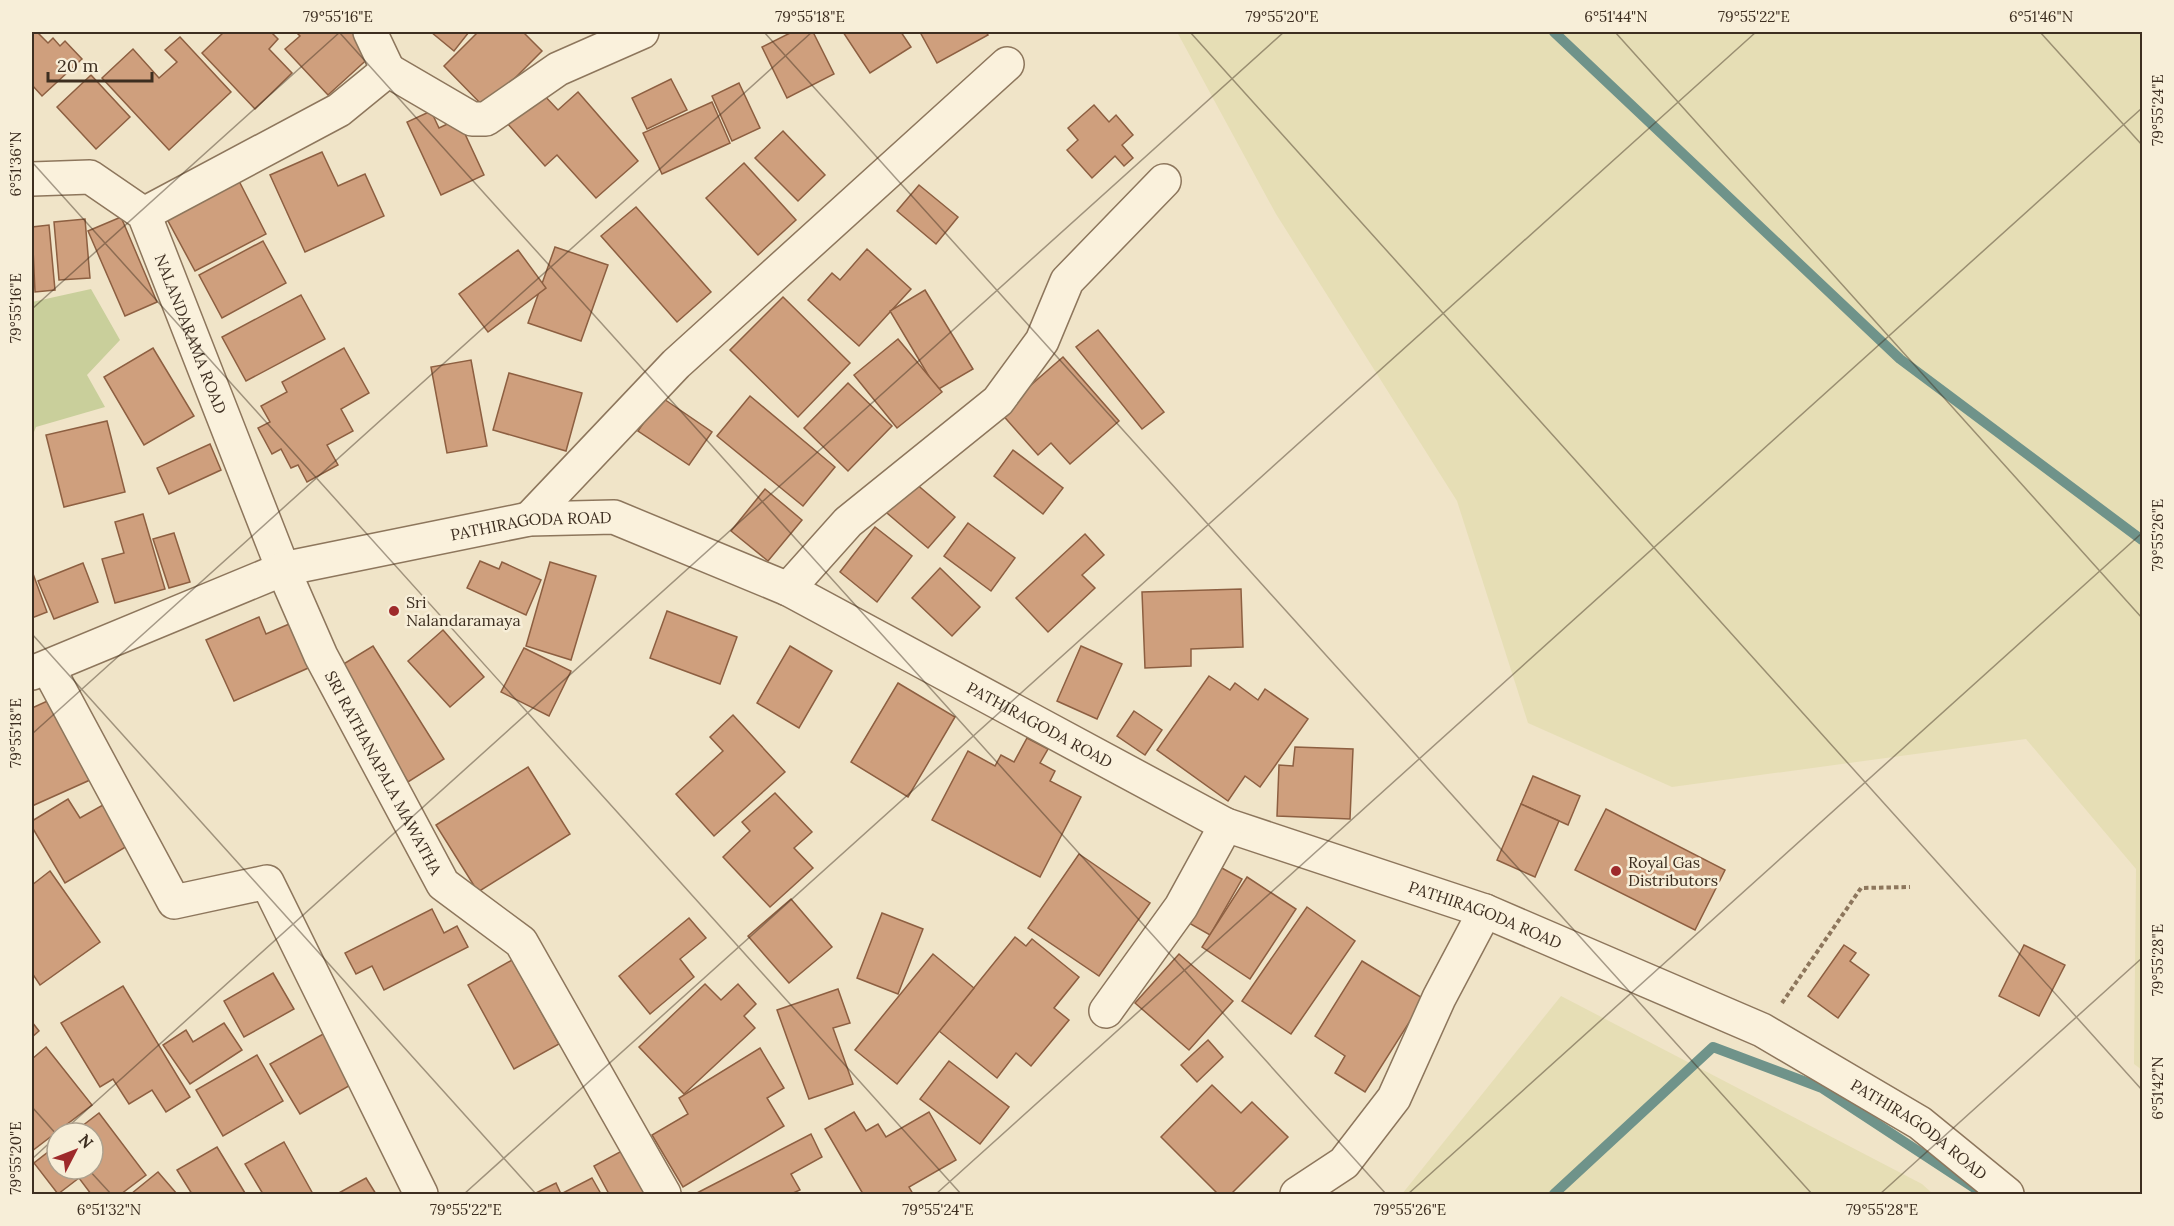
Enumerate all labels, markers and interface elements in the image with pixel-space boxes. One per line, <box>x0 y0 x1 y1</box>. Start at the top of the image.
text: 79°55'16"E <box>303 7 373 26</box>
text: 79°55'18"E <box>775 7 845 26</box>
text: 79°55'20"E <box>1245 7 1319 26</box>
text: 6°51'44"N <box>1584 7 1648 26</box>
text: 79°55'22"E <box>1718 7 1790 26</box>
text: 6°51'46"N <box>2009 7 2073 26</box>
scale bar <box>48 45 152 83</box>
text: 20 m <box>57 54 99 77</box>
text: 79°55'24"E <box>2148 74 2167 146</box>
text: 6°51'36"N <box>6 131 25 197</box>
street label: NALANDARAMA ROAD <box>151 251 231 417</box>
text: 79°55'16"E <box>6 273 25 343</box>
text: 79°55'26"E <box>2148 499 2167 571</box>
street label: PATHIRAGODA ROAD <box>449 507 612 545</box>
place label: Sri Nalandaramaya <box>406 592 521 630</box>
marker: Sri Nalandaramaya <box>387 604 401 618</box>
street label: SRI RATHANAPALA MAWATHA <box>321 667 447 879</box>
street label: PATHIRAGODA ROAD <box>963 677 1116 772</box>
text: 79°55'18"E <box>6 698 25 768</box>
place label: Royal Gas Distributors <box>1628 852 1718 890</box>
marker: Royal Gas Distributors <box>1609 864 1623 878</box>
street label: PATHIRAGODA ROAD <box>1406 876 1565 953</box>
text: 79°55'28"E <box>2148 924 2167 996</box>
text: 6°51'42"N <box>2148 1056 2167 1120</box>
street label: PATHIRAGODA ROAD <box>1847 1074 1991 1184</box>
text: 79°55'20"E <box>6 1121 25 1195</box>
north arrow <box>45 1121 105 1181</box>
text: N <box>75 1130 98 1152</box>
text: 6°51'32"N <box>77 1200 141 1219</box>
text: 79°55'22"E <box>430 1200 502 1219</box>
text: 79°55'24"E <box>902 1200 974 1219</box>
text: 79°55'26"E <box>1374 1200 1446 1219</box>
text: 79°55'28"E <box>1846 1200 1918 1219</box>

